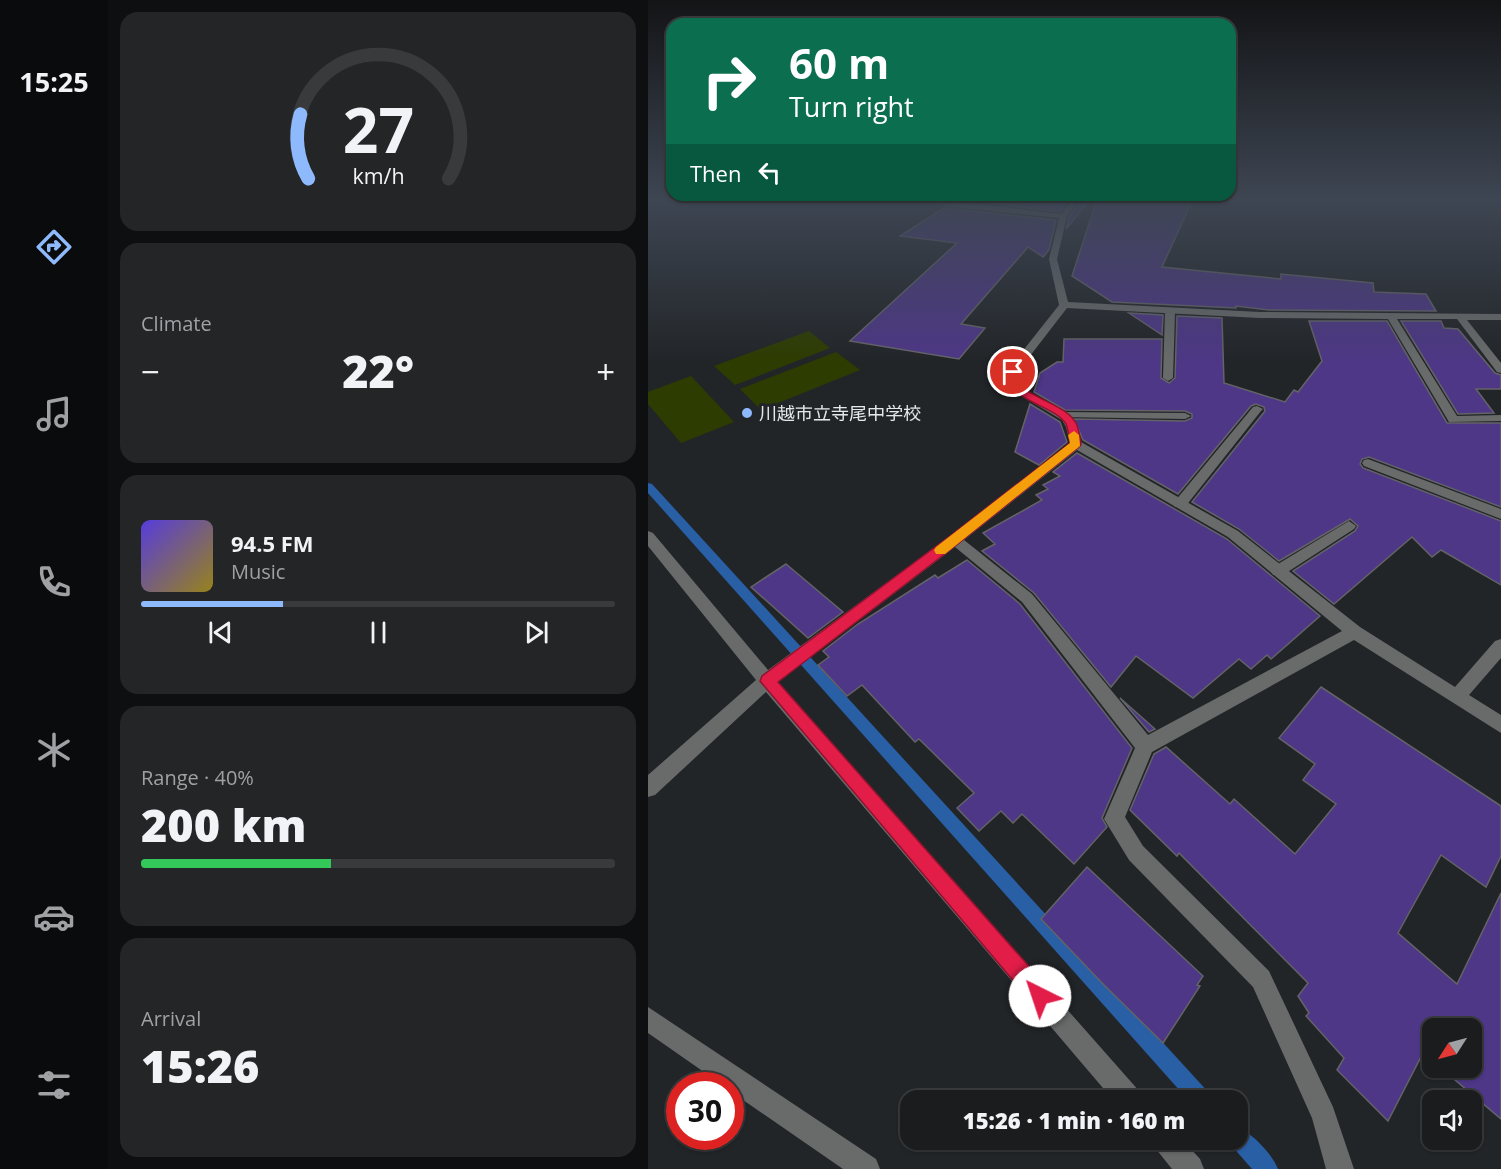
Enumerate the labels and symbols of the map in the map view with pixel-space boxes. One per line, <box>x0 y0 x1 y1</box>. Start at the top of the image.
pin <box>987 346 1038 397</box>
place label: 川越市立寺尾中学校 <box>759 401 921 425</box>
marker: 川越市立寺尾中学校 <box>740 406 754 420</box>
position arrow <box>1008 964 1072 1028</box>
north arrow <box>1422 1018 1482 1078</box>
speed limit sign: 30 <box>666 1072 744 1150</box>

